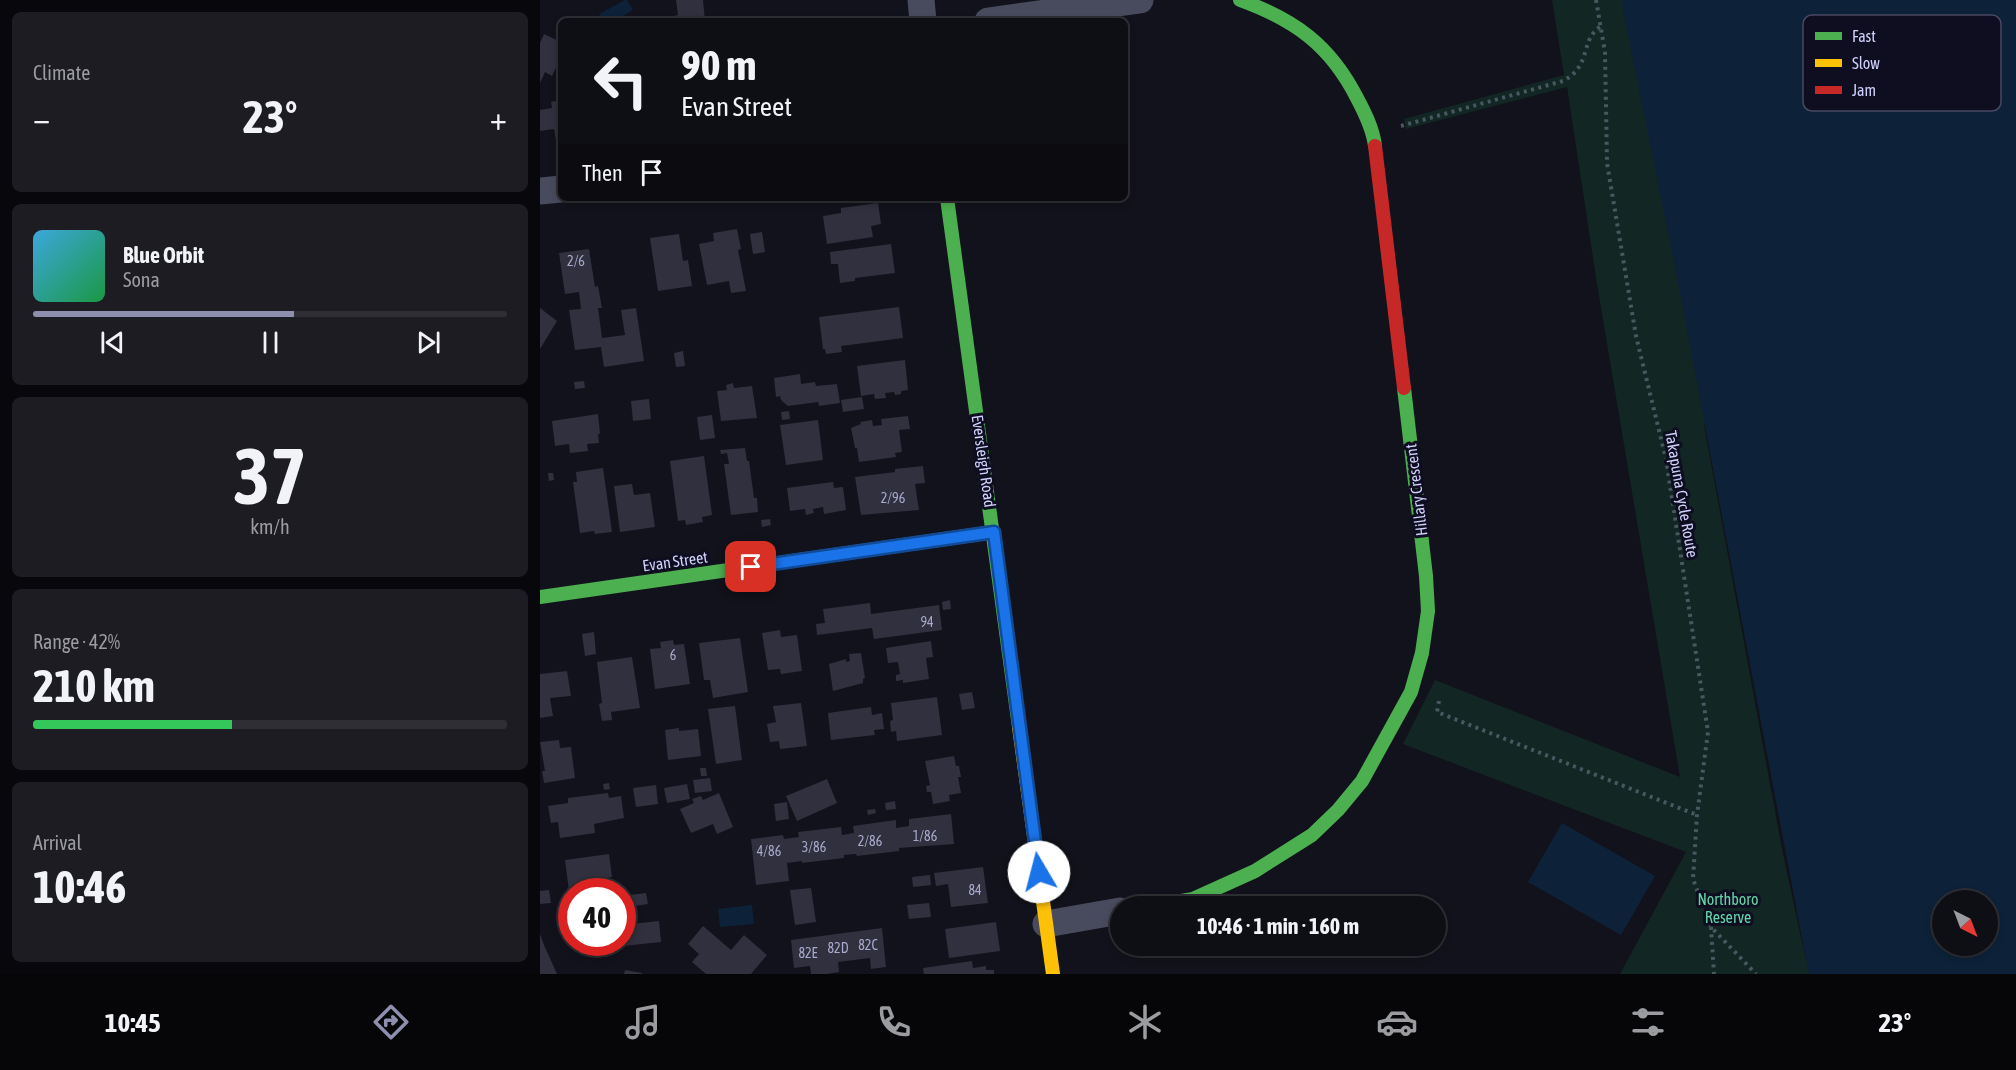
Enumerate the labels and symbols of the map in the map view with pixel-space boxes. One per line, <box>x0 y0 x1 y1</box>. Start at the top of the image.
legend <box>1803 15 2001 111</box>
text: Fast <box>1852 27 1876 45</box>
text: Slow <box>1852 54 1880 72</box>
text: Jam <box>1852 81 1876 99</box>
house number: 2/6 <box>567 253 585 269</box>
street label: Eversleigh Road <box>968 414 999 509</box>
street label: Takapuna Cycle Route <box>1661 429 1702 559</box>
street label: Hillary Crescent <box>1401 442 1432 537</box>
house number: 2/96 <box>881 490 906 506</box>
pin <box>725 541 776 592</box>
street label: Evan Street <box>641 547 709 574</box>
house number: 94 <box>920 614 934 630</box>
house number: 6 <box>670 647 677 663</box>
house number: 1/86 <box>913 828 938 844</box>
house number: 2/86 <box>858 833 883 849</box>
house number: 3/86 <box>802 839 827 855</box>
position arrow <box>1007 840 1071 904</box>
house number: 4/86 <box>757 843 782 859</box>
speed limit sign: 40 <box>558 878 636 956</box>
house number: 84 <box>968 882 982 898</box>
park label: Northboro Reserve <box>1697 890 1759 926</box>
north arrow <box>1932 890 1998 956</box>
house number: 82C <box>858 937 878 953</box>
house number: 82D <box>828 940 849 956</box>
house number: 82E <box>798 945 818 961</box>

